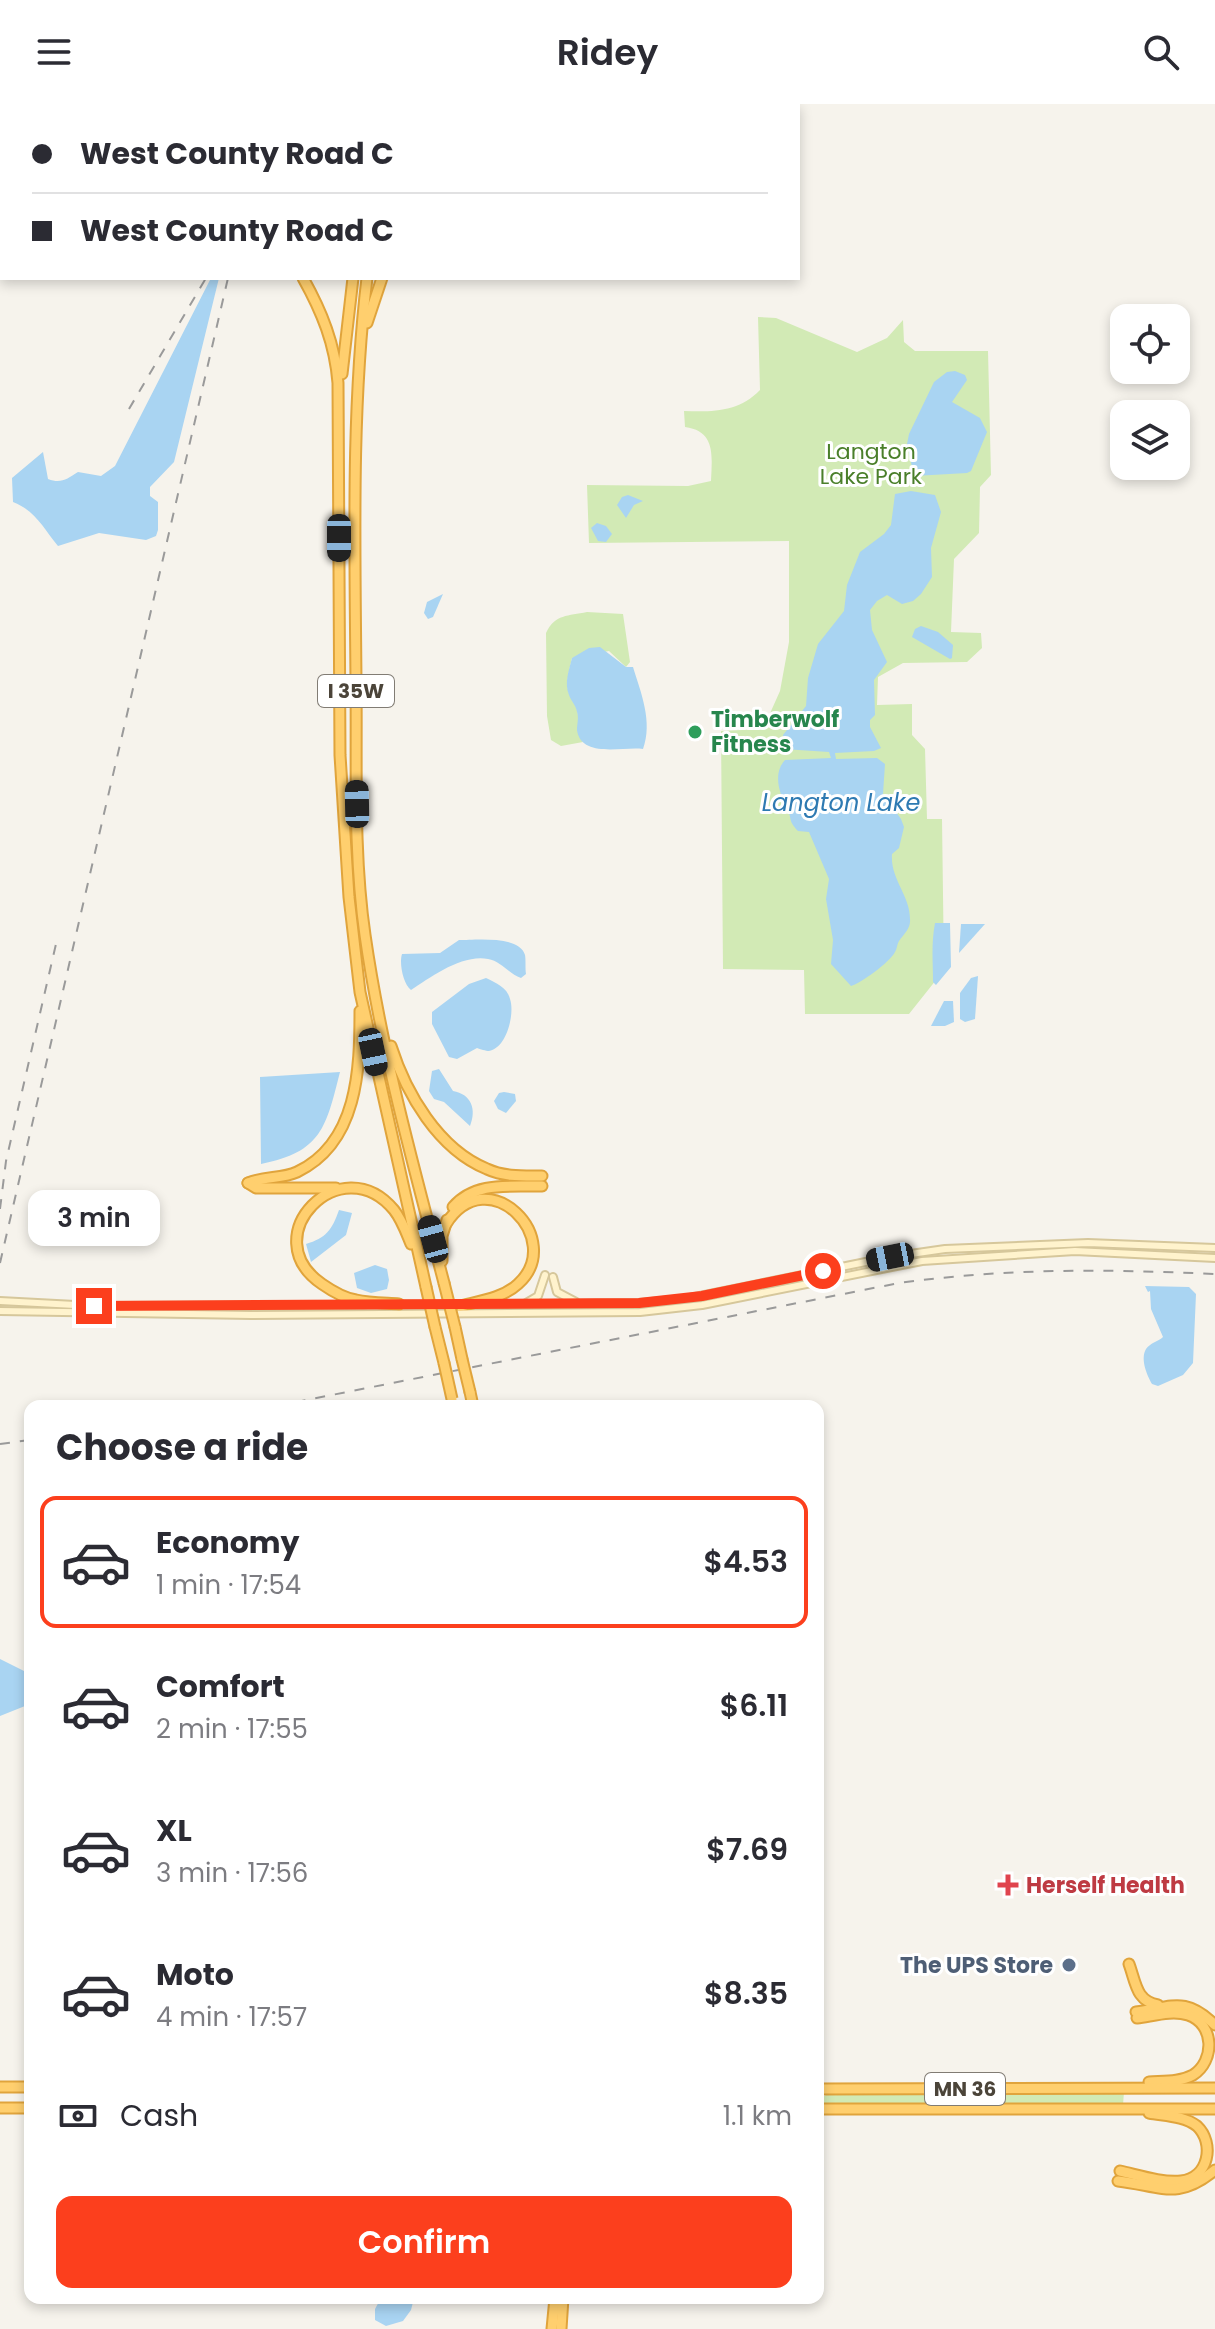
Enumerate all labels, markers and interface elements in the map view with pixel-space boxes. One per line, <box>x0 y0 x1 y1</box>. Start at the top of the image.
text: Ridey <box>557 27 658 78</box>
icon: menu <box>32 30 76 74</box>
icon: search <box>1139 30 1183 74</box>
text: West County Road C <box>80 132 394 175</box>
text: West County Road C <box>80 209 394 252</box>
map controls <box>1110 304 1190 480</box>
button: locate <box>1110 304 1190 384</box>
button: layers <box>1110 400 1190 480</box>
park label: Langton Lake Park <box>820 436 923 492</box>
car <box>327 514 351 562</box>
road number: I 35W <box>318 675 394 707</box>
place label: Timberwolf Fitness <box>711 704 839 760</box>
marker: Timberwolf Fitness <box>686 723 704 741</box>
car <box>345 780 369 828</box>
water label: Langton Lake <box>762 786 920 819</box>
car <box>356 1026 390 1078</box>
callout: 3 min <box>28 1190 160 1246</box>
text: 3 min <box>57 1200 131 1236</box>
car <box>415 1213 451 1265</box>
car <box>864 1241 916 1273</box>
route start <box>805 1253 841 1289</box>
route end <box>76 1288 112 1324</box>
text: Choose a ride <box>56 1422 308 1473</box>
text: Economy <box>156 1521 300 1564</box>
icon: car <box>60 1526 132 1598</box>
text: $4.53 <box>703 1540 788 1583</box>
text: 1 min · 17:54 <box>156 1567 301 1603</box>
text: Comfort <box>156 1665 285 1708</box>
icon: car <box>60 1670 132 1742</box>
text: $6.11 <box>720 1684 788 1727</box>
text: 2 min · 17:55 <box>156 1711 308 1747</box>
text: XL <box>156 1809 192 1852</box>
icon: car <box>60 1814 132 1886</box>
text: $7.69 <box>706 1828 788 1871</box>
text: 3 min · 17:56 <box>156 1855 308 1891</box>
place label: Herself Health <box>1026 1870 1185 1901</box>
marker: Herself Health <box>997 1874 1019 1896</box>
place label: The UPS Store <box>900 1950 1053 1981</box>
text: Moto <box>156 1953 234 1996</box>
marker: The UPS Store <box>1060 1956 1078 1974</box>
icon: car <box>60 1958 132 2030</box>
text: $8.35 <box>704 1972 788 2015</box>
text: 4 min · 17:57 <box>156 1999 307 2035</box>
road number: MN 36 <box>925 2073 1005 2105</box>
icon: cash <box>56 2094 100 2138</box>
text: Cash <box>120 2094 198 2137</box>
text: 1.1 km <box>723 2098 792 2134</box>
button: Confirm <box>56 2196 792 2288</box>

